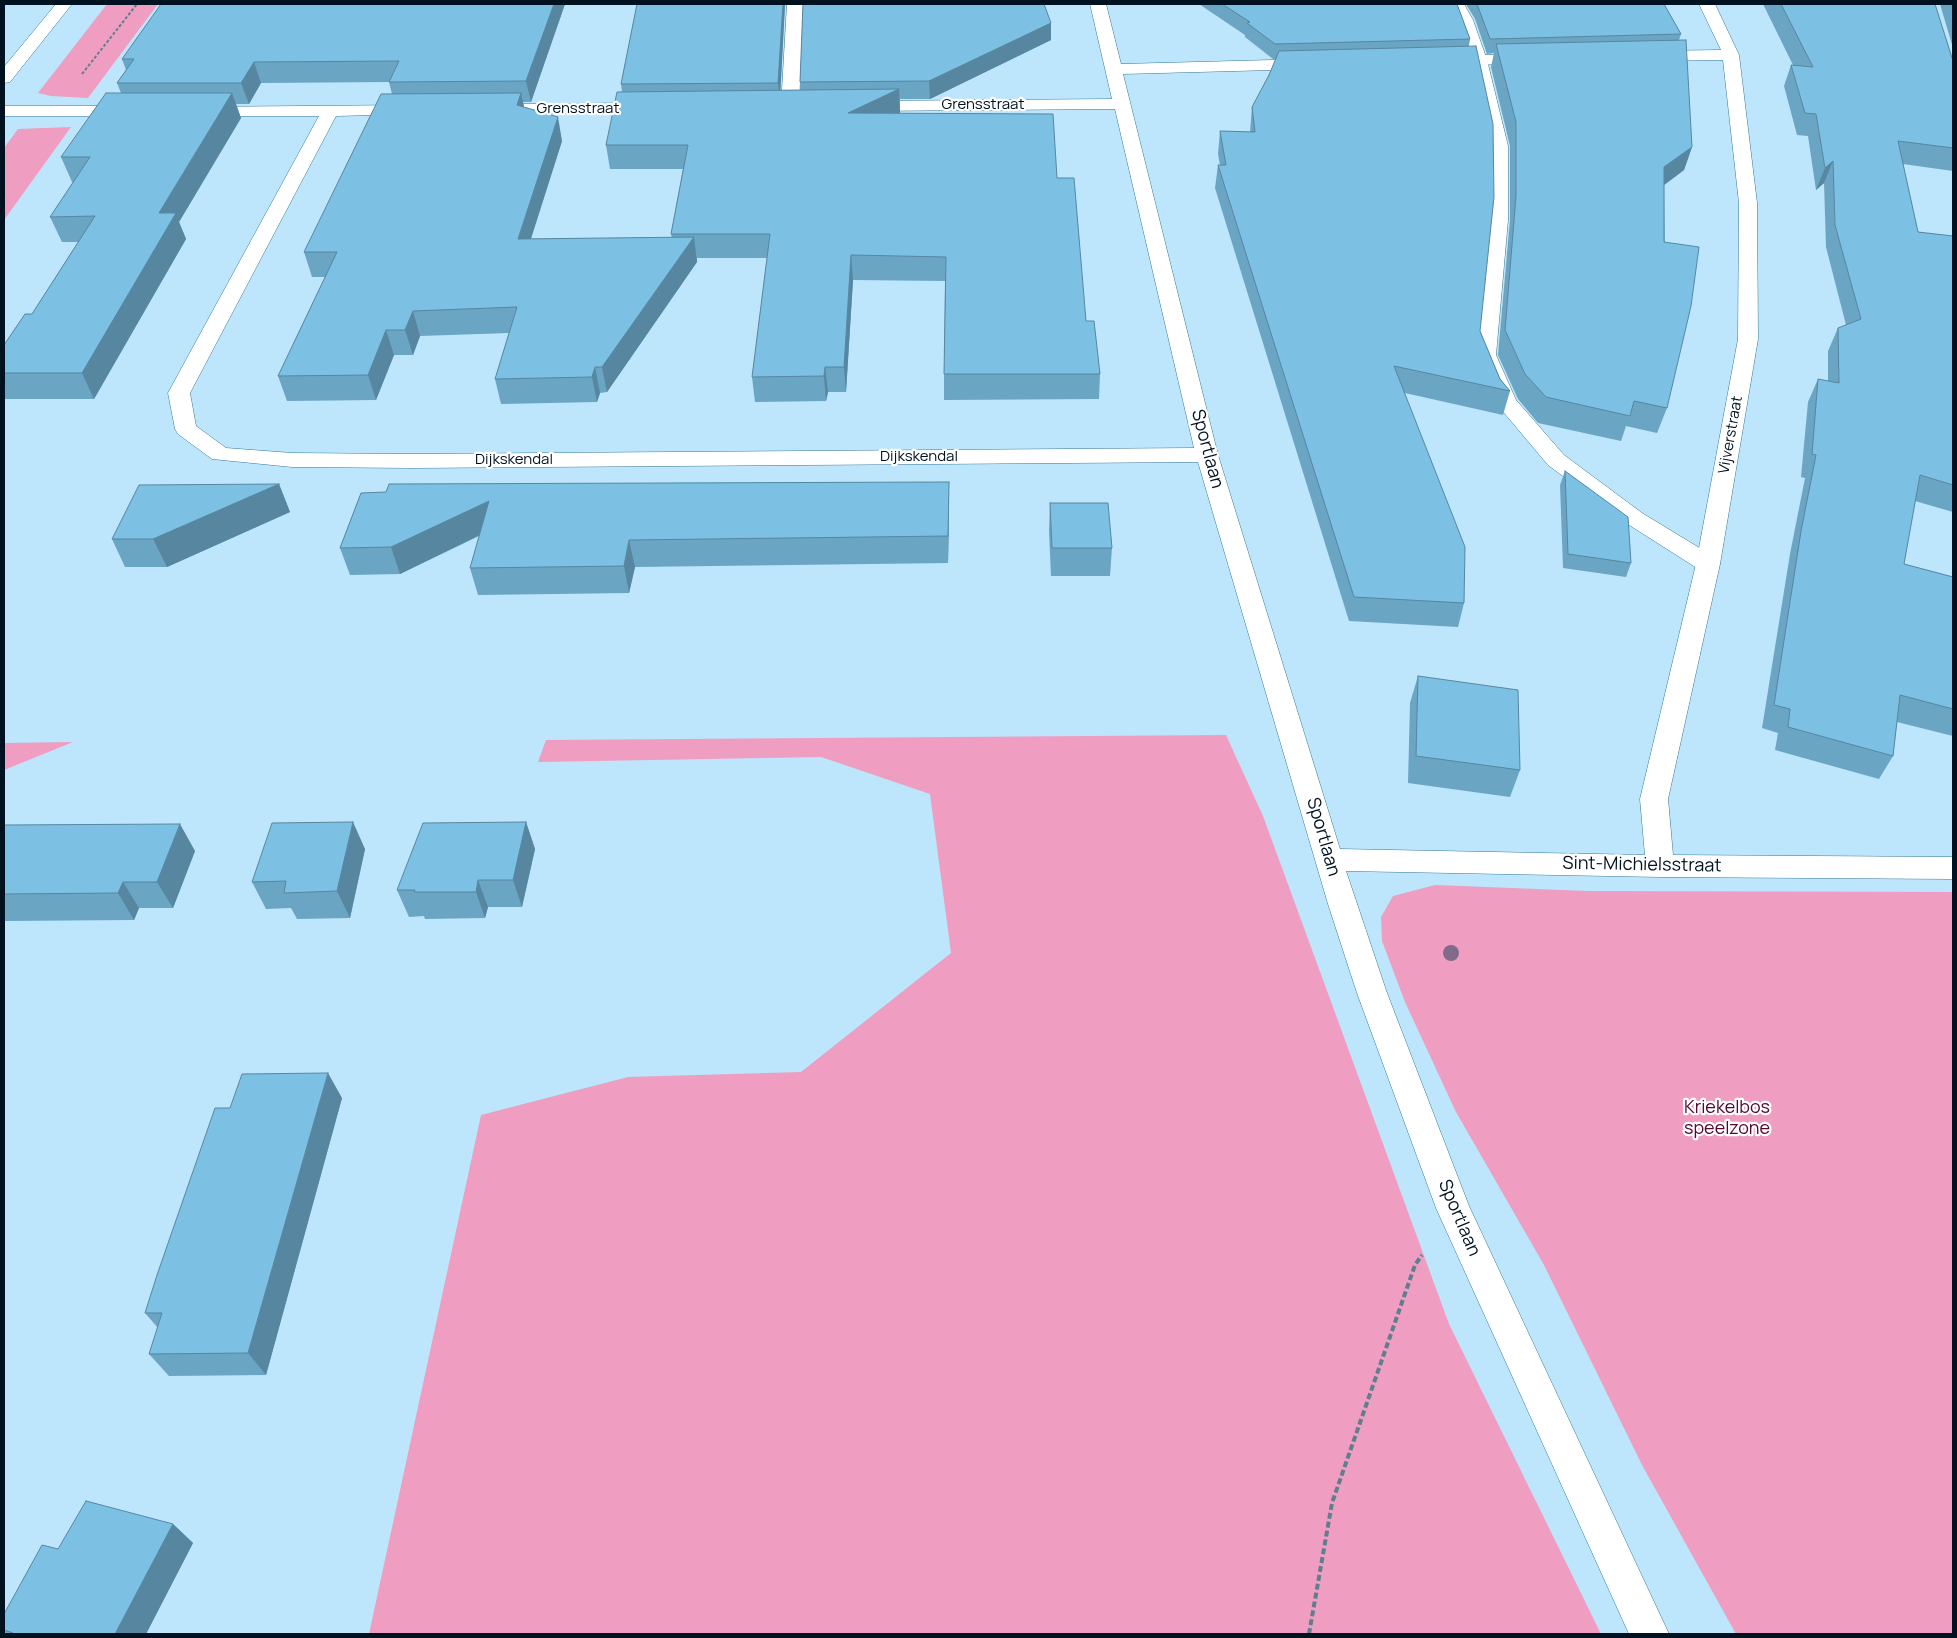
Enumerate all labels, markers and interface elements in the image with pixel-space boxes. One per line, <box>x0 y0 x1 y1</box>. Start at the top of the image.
street label: Grensstraat <box>942 96 1024 114</box>
street label: Grensstraat <box>537 100 619 118</box>
street label: Vijverstraat <box>1715 395 1747 475</box>
street label: Sportlaan <box>1186 407 1228 491</box>
street label: Dijkskendal <box>880 448 958 466</box>
street label: Dijkskendal <box>475 451 553 469</box>
street label: Sportlaan <box>1301 795 1345 879</box>
street label: Sint-Michielsstraat <box>1562 853 1722 877</box>
park label: Kriekelbos speelzone <box>1684 1097 1770 1140</box>
street label: Sportlaan <box>1433 1177 1485 1259</box>

